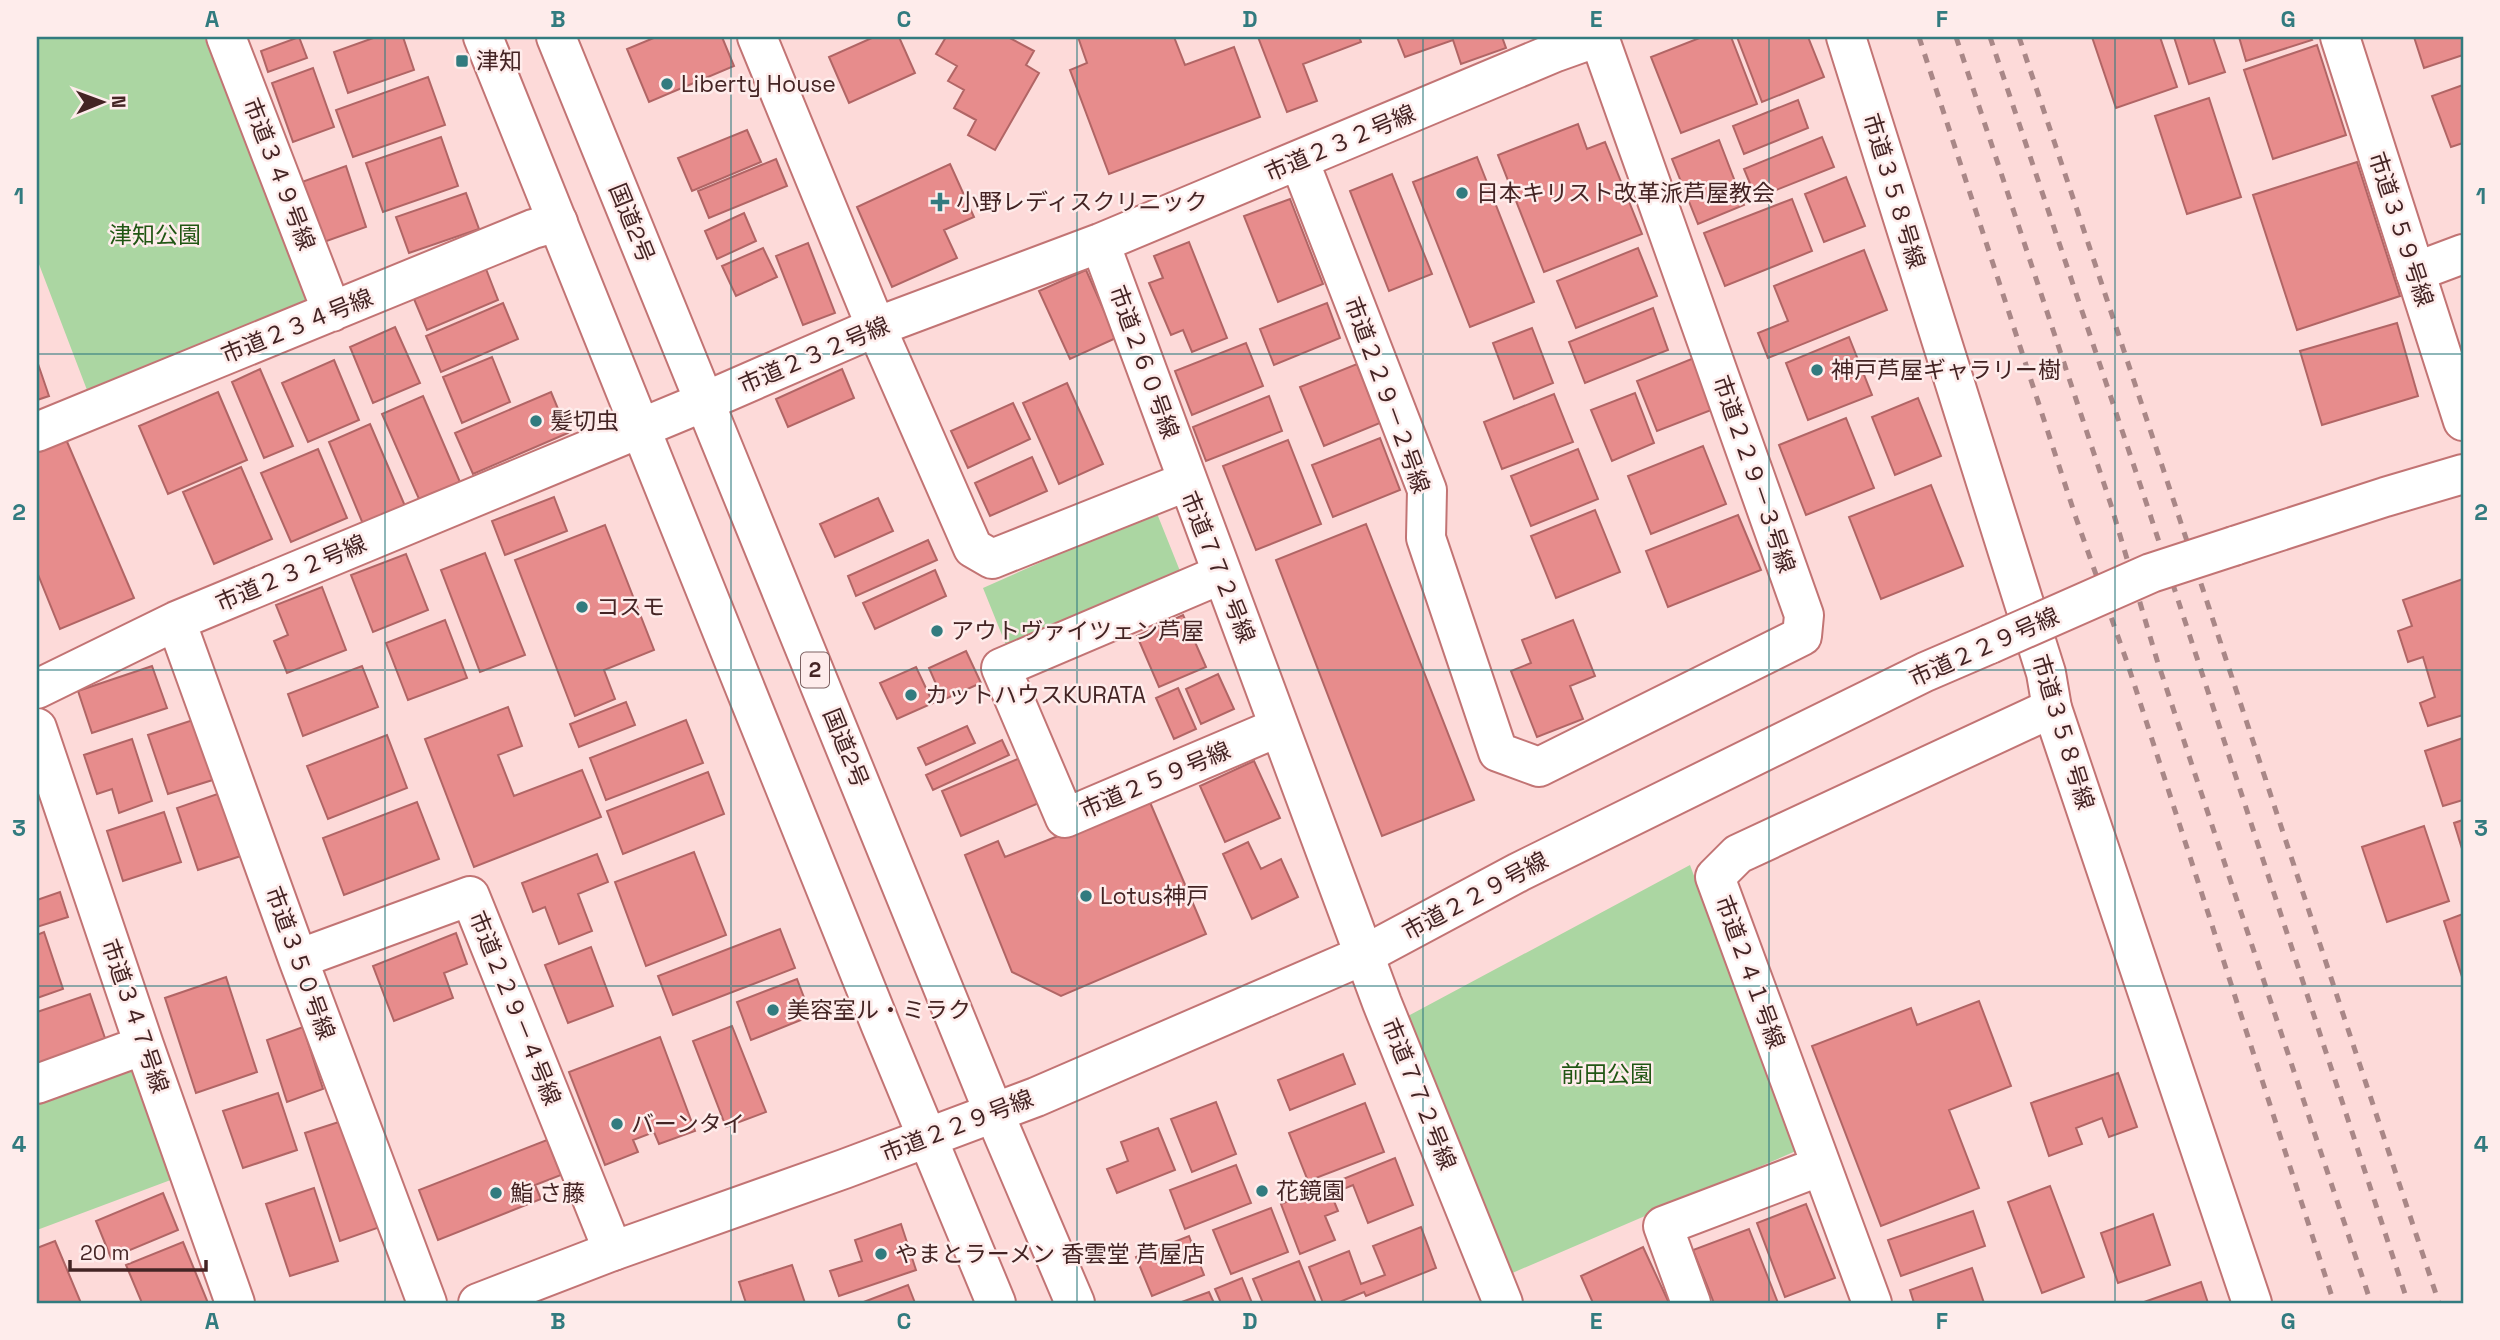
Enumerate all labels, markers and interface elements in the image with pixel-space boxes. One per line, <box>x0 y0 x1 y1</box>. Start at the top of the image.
text: A <box>205 4 220 34</box>
text: B <box>550 4 566 34</box>
text: C <box>897 4 911 34</box>
text: D <box>1242 4 1258 34</box>
text: E <box>1590 4 1602 34</box>
text: F <box>1936 4 1948 34</box>
text: G <box>2280 4 2296 34</box>
place label: 津知 <box>476 46 522 76</box>
marker: 津知 <box>454 53 470 69</box>
north arrow <box>66 66 136 136</box>
place label: Liberty House <box>681 69 836 99</box>
marker: Liberty House <box>659 76 675 92</box>
street label: 市道３４９号線 <box>236 93 322 255</box>
text: N <box>106 95 131 108</box>
street label: 市道２３２号線 <box>1260 98 1420 188</box>
street label: 市道３５８号線 <box>1856 110 1932 272</box>
street label: 市道３５９号線 <box>2362 148 2440 310</box>
place label: 日本キリスト改革派芦屋教会 <box>1476 178 1775 208</box>
street label: 国道2号 <box>603 179 661 267</box>
text: 1 <box>14 181 24 211</box>
text: 1 <box>2476 181 2486 211</box>
marker: 日本キリスト改革派芦屋教会 <box>1454 185 1470 201</box>
place label: 小野レディスクリニック <box>956 187 1207 217</box>
marker: 小野レディスクリニック <box>930 192 950 212</box>
park label: 津知公園 <box>109 220 201 250</box>
street label: 市道２６０号線 <box>1102 281 1186 443</box>
street label: 市道２３４号線 <box>217 282 377 370</box>
street label: 市道２２９－２号線 <box>1338 293 1436 497</box>
street label: 市道２３２号線 <box>734 310 894 400</box>
place label: 神戸芦屋ギャラリー樹 <box>1831 355 2061 385</box>
marker: 神戸芦屋ギャラリー樹 <box>1809 362 1825 378</box>
street label: 市道２２９－３号線 <box>1706 371 1802 577</box>
place label: 髪切虫 <box>550 406 619 436</box>
marker: 髪切虫 <box>528 413 544 429</box>
street label: 市道７７２号線 <box>1174 487 1262 647</box>
text: 2 <box>12 497 26 527</box>
text: 2 <box>2474 497 2488 527</box>
street label: 市道２３２号線 <box>211 528 371 618</box>
place label: コスモ <box>596 592 665 622</box>
marker: コスモ <box>574 599 590 615</box>
street label: 市道２２９号線 <box>1904 601 2064 693</box>
place label: アウトヴァイツェン芦屋 <box>951 616 1204 646</box>
marker: アウトヴァイツェン芦屋 <box>929 623 945 639</box>
street label: 市道３５８号線 <box>2025 651 2101 813</box>
road number: 2 <box>801 652 829 688</box>
place label: カットハウスKURATA <box>925 680 1146 710</box>
marker: カットハウスKURATA <box>903 687 919 703</box>
street label: 国道2号 <box>817 704 875 792</box>
street label: 市道２５９号線 <box>1075 735 1235 825</box>
text: 3 <box>12 813 26 843</box>
text: 3 <box>2474 813 2488 843</box>
street label: 市道２２９号線 <box>1397 845 1553 947</box>
place label: Lotus神戸 <box>1100 881 1209 911</box>
street label: 市道３５０号線 <box>258 882 342 1044</box>
marker: Lotus神戸 <box>1078 888 1094 904</box>
street label: 市道２４１号線 <box>1708 891 1792 1053</box>
street label: 市道２２９－４号線 <box>462 906 568 1110</box>
street label: 市道３４７号線 <box>95 935 175 1097</box>
place label: 美容室ル・ミラク <box>787 995 971 1025</box>
marker: 美容室ル・ミラク <box>765 1002 781 1018</box>
street label: 市道７７２号線 <box>1375 1014 1463 1174</box>
park label: 前田公園 <box>1561 1059 1653 1089</box>
street label: 市道２２９号線 <box>876 1083 1038 1169</box>
place label: バーンタイ <box>631 1109 745 1139</box>
marker: バーンタイ <box>609 1116 625 1132</box>
text: 4 <box>12 1129 27 1159</box>
text: 4 <box>2474 1129 2489 1159</box>
place label: 花鏡園 <box>1276 1176 1345 1206</box>
place label: 鮨 さ藤 <box>510 1178 585 1208</box>
marker: 花鏡園 <box>1254 1183 1270 1199</box>
marker: 鮨 さ藤 <box>488 1185 504 1201</box>
scale bar <box>70 1228 206 1272</box>
text: 20 m <box>80 1239 130 1266</box>
place label: やまとラーメン 香雲堂 芦屋店 <box>895 1239 1205 1269</box>
marker: やまとラーメン 香雲堂 芦屋店 <box>873 1246 889 1262</box>
text: A <box>205 1306 220 1336</box>
text: B <box>550 1306 566 1336</box>
text: C <box>897 1306 911 1336</box>
text: D <box>1242 1306 1258 1336</box>
text: E <box>1590 1306 1602 1336</box>
text: F <box>1936 1306 1948 1336</box>
text: G <box>2280 1306 2296 1336</box>

